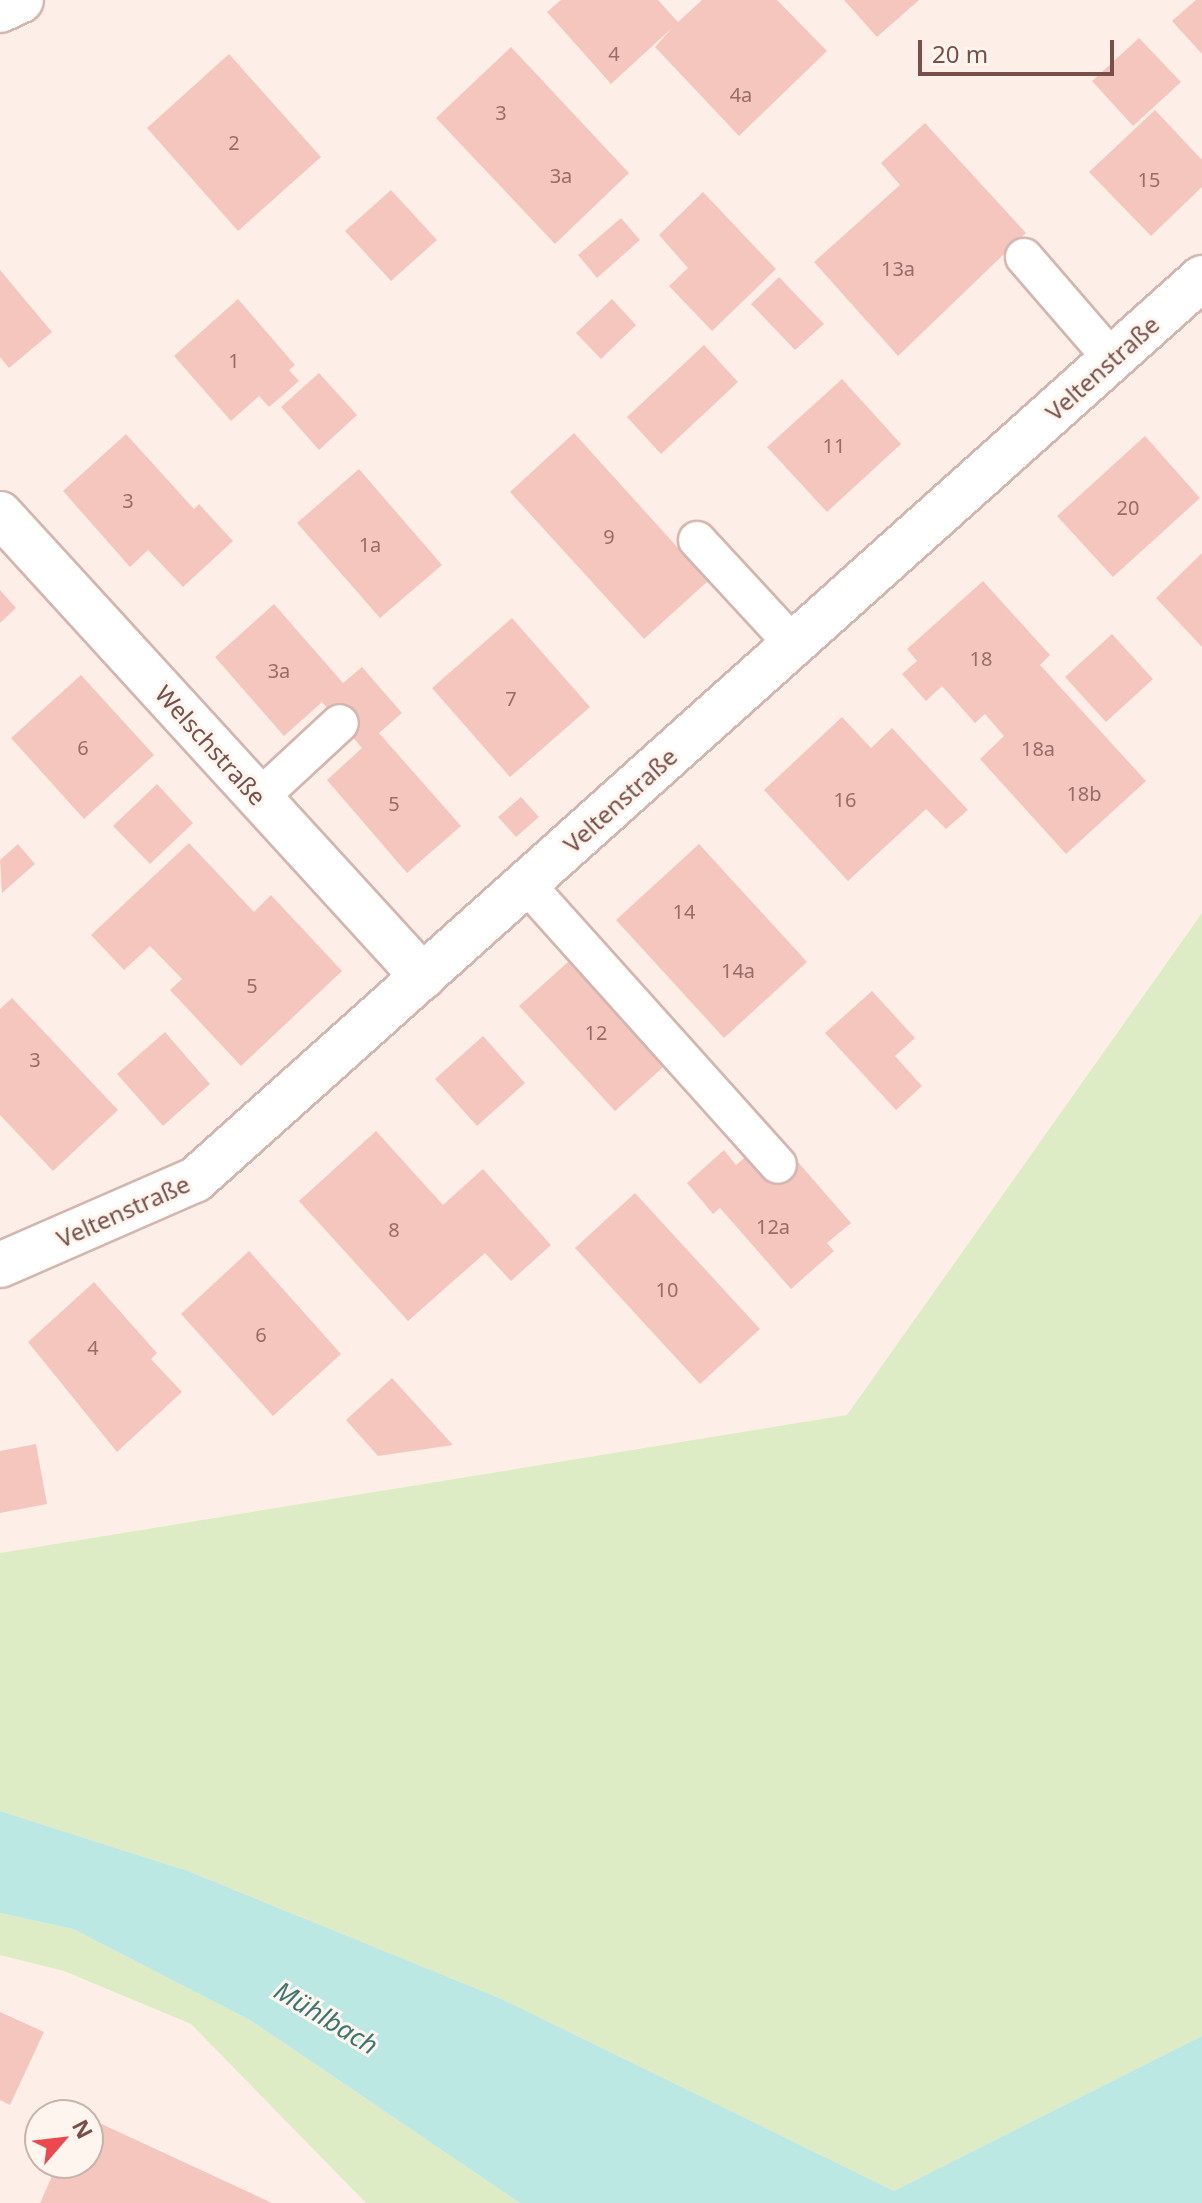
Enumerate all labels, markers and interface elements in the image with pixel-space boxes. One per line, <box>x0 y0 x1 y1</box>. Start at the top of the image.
scale bar <box>922 24 1118 74</box>
text: 20 m <box>932 37 988 70</box>
house number: 4 <box>608 41 620 65</box>
house number: 4a <box>730 82 752 106</box>
house number: 3 <box>495 100 507 124</box>
house number: 2 <box>228 130 240 154</box>
house number: 3a <box>550 163 572 187</box>
house number: 15 <box>1138 167 1160 191</box>
house number: 13a <box>881 256 915 280</box>
street label: Veltenstraße <box>1039 310 1165 426</box>
house number: 1 <box>228 348 240 372</box>
house number: 11 <box>823 433 845 457</box>
house number: 3 <box>122 488 134 512</box>
house number: 20 <box>1117 495 1139 519</box>
house number: 9 <box>603 524 615 548</box>
house number: 1a <box>359 532 381 556</box>
house number: 18 <box>970 646 992 670</box>
house number: 3a <box>268 658 290 682</box>
street label: Welschstraße <box>150 679 272 811</box>
house number: 7 <box>505 686 517 710</box>
house number: 6 <box>77 735 89 759</box>
house number: 18a <box>1021 736 1055 760</box>
street label: Veltenstraße <box>557 742 683 858</box>
house number: 18b <box>1066 781 1102 805</box>
house number: 16 <box>834 787 856 811</box>
house number: 5 <box>388 791 400 815</box>
house number: 14 <box>673 899 695 923</box>
house number: 14a <box>721 958 755 982</box>
house number: 5 <box>246 973 258 997</box>
house number: 12 <box>585 1020 607 1044</box>
house number: 3 <box>29 1047 41 1071</box>
street label: Veltenstraße <box>52 1169 194 1253</box>
house number: 12a <box>756 1214 790 1238</box>
house number: 8 <box>388 1217 400 1241</box>
house number: 10 <box>656 1277 678 1301</box>
house number: 6 <box>255 1322 267 1346</box>
house number: 4 <box>87 1335 99 1359</box>
water label: Mühlbach <box>269 1975 383 2061</box>
north arrow <box>24 2099 104 2179</box>
text: N <box>66 2114 101 2144</box>

